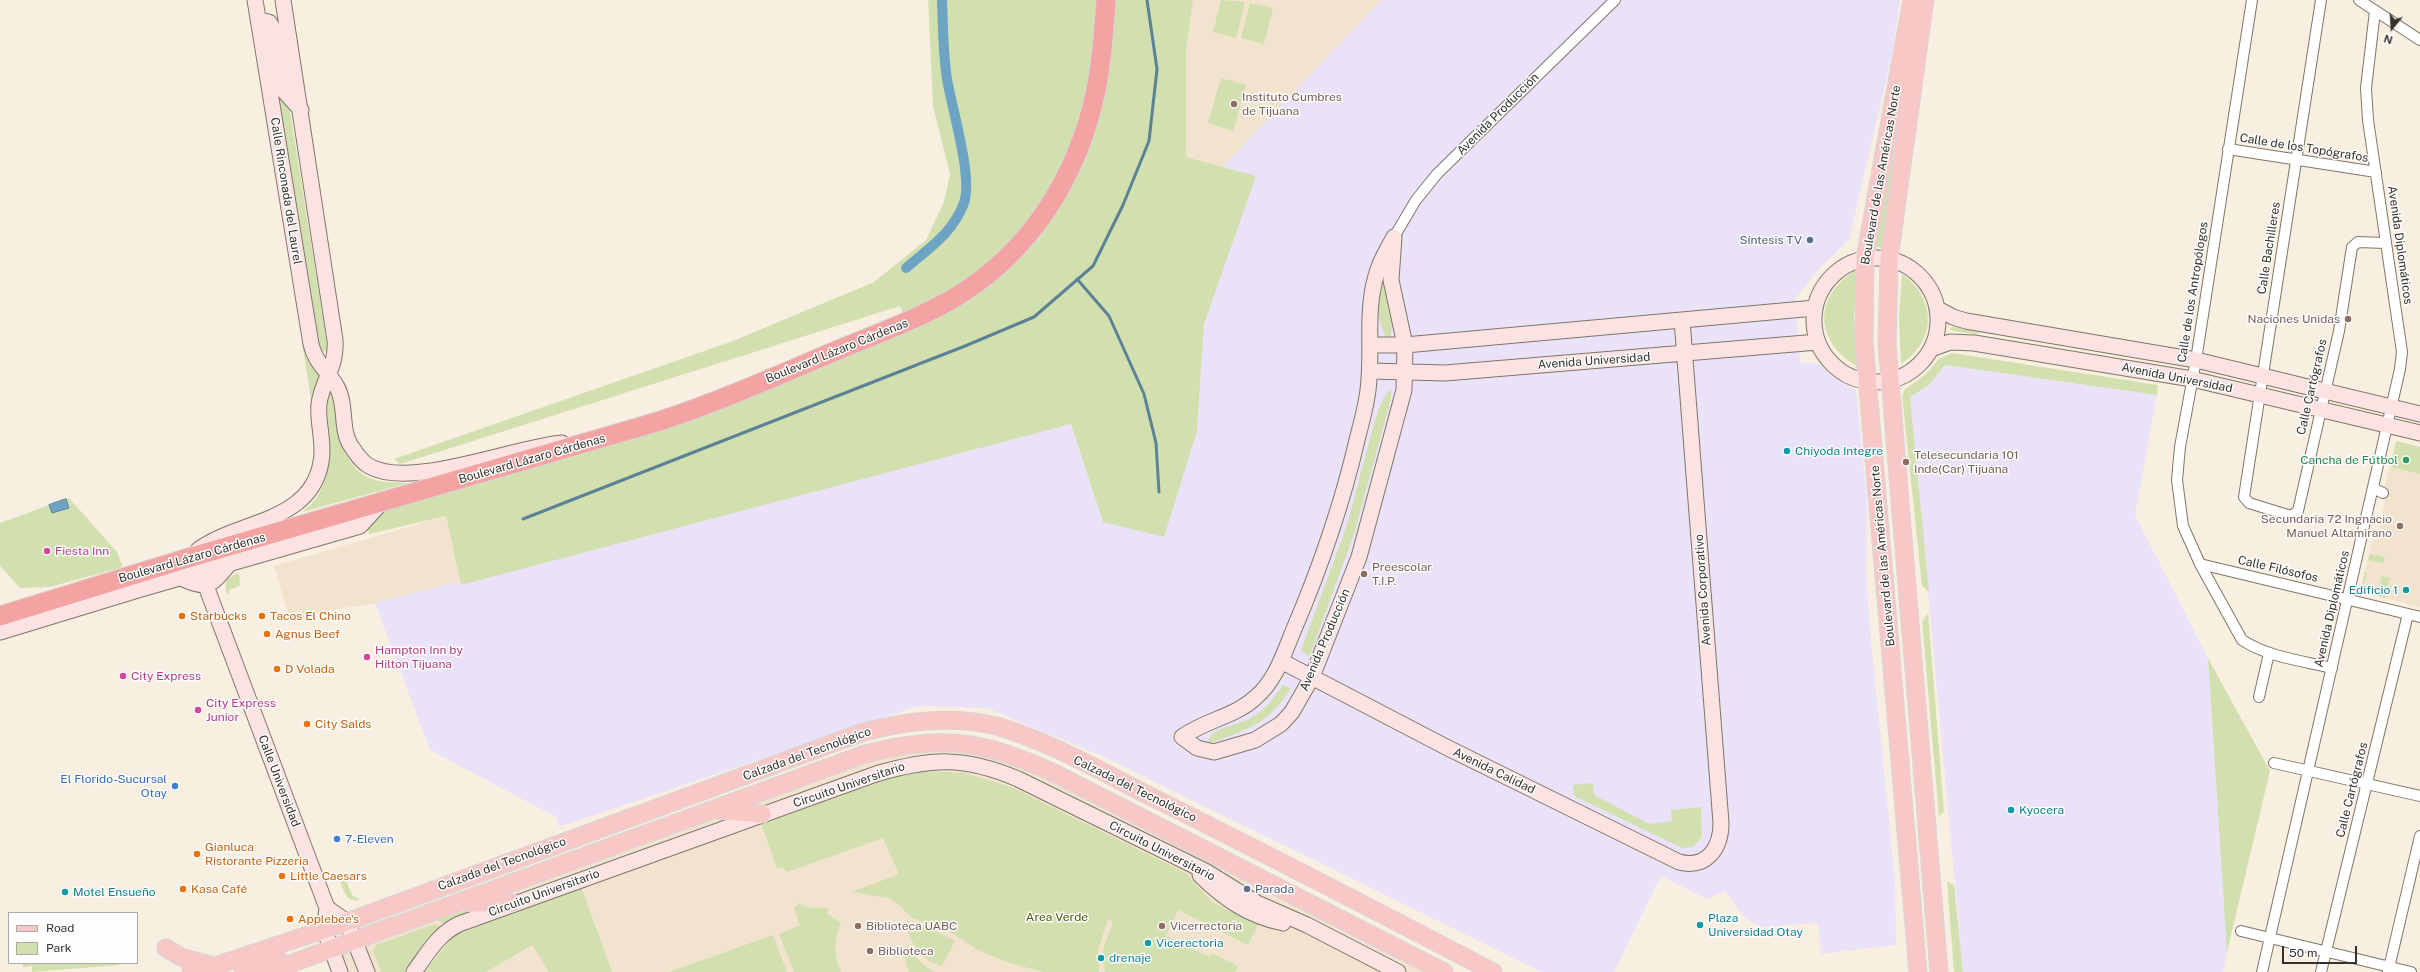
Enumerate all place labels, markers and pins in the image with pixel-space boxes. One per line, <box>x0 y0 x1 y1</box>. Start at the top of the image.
place label: Instituto Cumbres de Tijuana <box>1242 90 1342 118</box>
marker: Instituto Cumbres de Tijuana <box>1229 99 1239 109</box>
place label: Síntesis TV <box>1739 233 1802 247</box>
marker: Síntesis TV <box>1805 235 1815 245</box>
place label: Naciones Unidas <box>2247 312 2340 326</box>
marker: Naciones Unidas <box>2343 314 2353 324</box>
place label: Chiyoda Integre <box>1795 444 1883 458</box>
marker: Chiyoda Integre <box>1782 446 1792 456</box>
place label: Telesecundaria 101 Inde(Car) Tijuana <box>1914 448 2019 476</box>
place label: Cancha de Fútbol <box>2300 453 2398 467</box>
marker: Cancha de Fútbol <box>2401 455 2411 465</box>
marker: Telesecundaria 101 Inde(Car) Tijuana <box>1901 457 1911 467</box>
place label: Secundaria 72 Ingnacio Manuel Altamirano <box>2261 512 2392 540</box>
marker: Secundaria 72 Ingnacio Manuel Altamirano <box>2395 521 2405 531</box>
place label: Fiesta Inn <box>55 544 109 558</box>
marker: Fiesta Inn <box>42 546 52 556</box>
place label: Preescolar T.I.P. <box>1372 560 1432 588</box>
marker: Preescolar T.I.P. <box>1359 569 1369 579</box>
place label: Edificio 1 <box>2349 583 2398 597</box>
marker: Edificio 1 <box>2401 585 2411 595</box>
place label: Starbucks <box>190 609 247 623</box>
place label: Tacos El Chino <box>270 609 351 623</box>
marker: Starbucks <box>177 611 187 621</box>
marker: Tacos El Chino <box>257 611 267 621</box>
place label: Agnus Beef <box>275 627 340 641</box>
marker: Agnus Beef <box>262 629 272 639</box>
place label: Hampton Inn by Hilton Tijuana <box>375 643 463 671</box>
marker: Hampton Inn by Hilton Tijuana <box>362 652 372 662</box>
place label: D Volada <box>285 662 335 676</box>
marker: D Volada <box>272 664 282 674</box>
place label: City Express <box>131 669 201 683</box>
marker: City Express <box>118 671 128 681</box>
place label: City Express Junior <box>206 696 276 724</box>
marker: City Express Junior <box>193 705 203 715</box>
place label: City Salds <box>315 717 371 731</box>
marker: City Salds <box>302 719 312 729</box>
place label: El Florido-Sucursal Otay <box>60 772 167 800</box>
marker: El Florido-Sucursal Otay <box>170 781 180 791</box>
place label: Kyocera <box>2019 803 2064 817</box>
marker: Kyocera <box>2006 805 2016 815</box>
place label: 7-Eleven <box>345 832 394 846</box>
marker: 7-Eleven <box>332 834 342 844</box>
place label: Gianluca Ristorante Pizzeria <box>205 840 309 868</box>
marker: Gianluca Ristorante Pizzeria <box>192 849 202 859</box>
place label: Little Caesars <box>290 869 367 883</box>
marker: Little Caesars <box>277 871 287 881</box>
place label: Kasa Café <box>191 882 247 896</box>
place label: Parada <box>1255 882 1294 896</box>
marker: Kasa Café <box>178 884 188 894</box>
marker: Parada <box>1242 884 1252 894</box>
place label: Motel Ensueño <box>73 885 156 899</box>
marker: Motel Ensueño <box>60 887 70 897</box>
place label: Plaza Universidad Otay <box>1708 911 1803 939</box>
place label: Applebee's <box>298 912 359 926</box>
marker: Applebee's <box>285 914 295 924</box>
place label: Biblioteca UABC <box>866 919 957 933</box>
place label: Vicerrectoria <box>1170 919 1242 933</box>
marker: Plaza Universidad Otay <box>1695 920 1705 930</box>
marker: Biblioteca UABC <box>853 921 863 931</box>
marker: Vicerrectoria <box>1157 921 1167 931</box>
place label: Vicerectoria <box>1156 936 1224 950</box>
marker: Vicerectoria <box>1143 938 1153 948</box>
place label: Biblioteca <box>878 944 934 958</box>
marker: Biblioteca <box>865 946 875 956</box>
place label: drenaje <box>1109 951 1151 965</box>
marker: drenaje <box>1096 953 1106 963</box>

